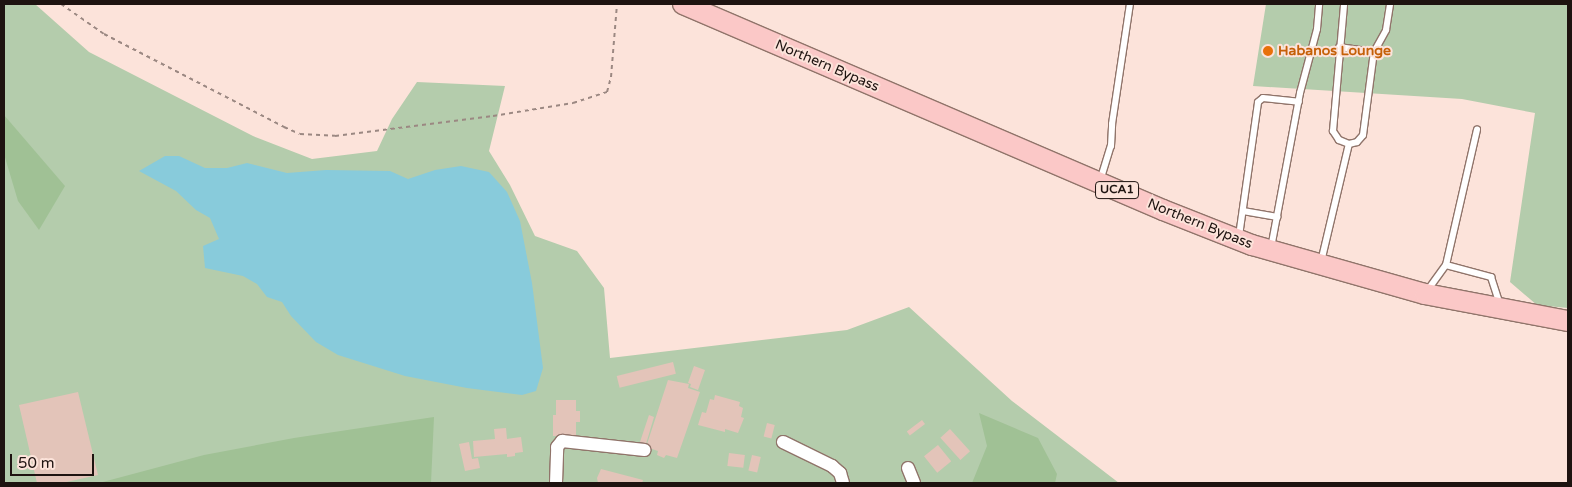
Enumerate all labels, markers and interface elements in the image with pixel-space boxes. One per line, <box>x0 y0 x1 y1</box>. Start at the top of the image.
street label: Northern Bypass <box>772 36 882 96</box>
place label: Habanos Lounge <box>1278 43 1391 59</box>
marker: Habanos Lounge <box>1262 45 1274 57</box>
road number: UCA1 <box>1094 180 1140 200</box>
street label: Northern Bypass <box>1145 195 1255 253</box>
scale bar <box>12 444 96 476</box>
text: 50 m <box>18 454 55 472</box>

